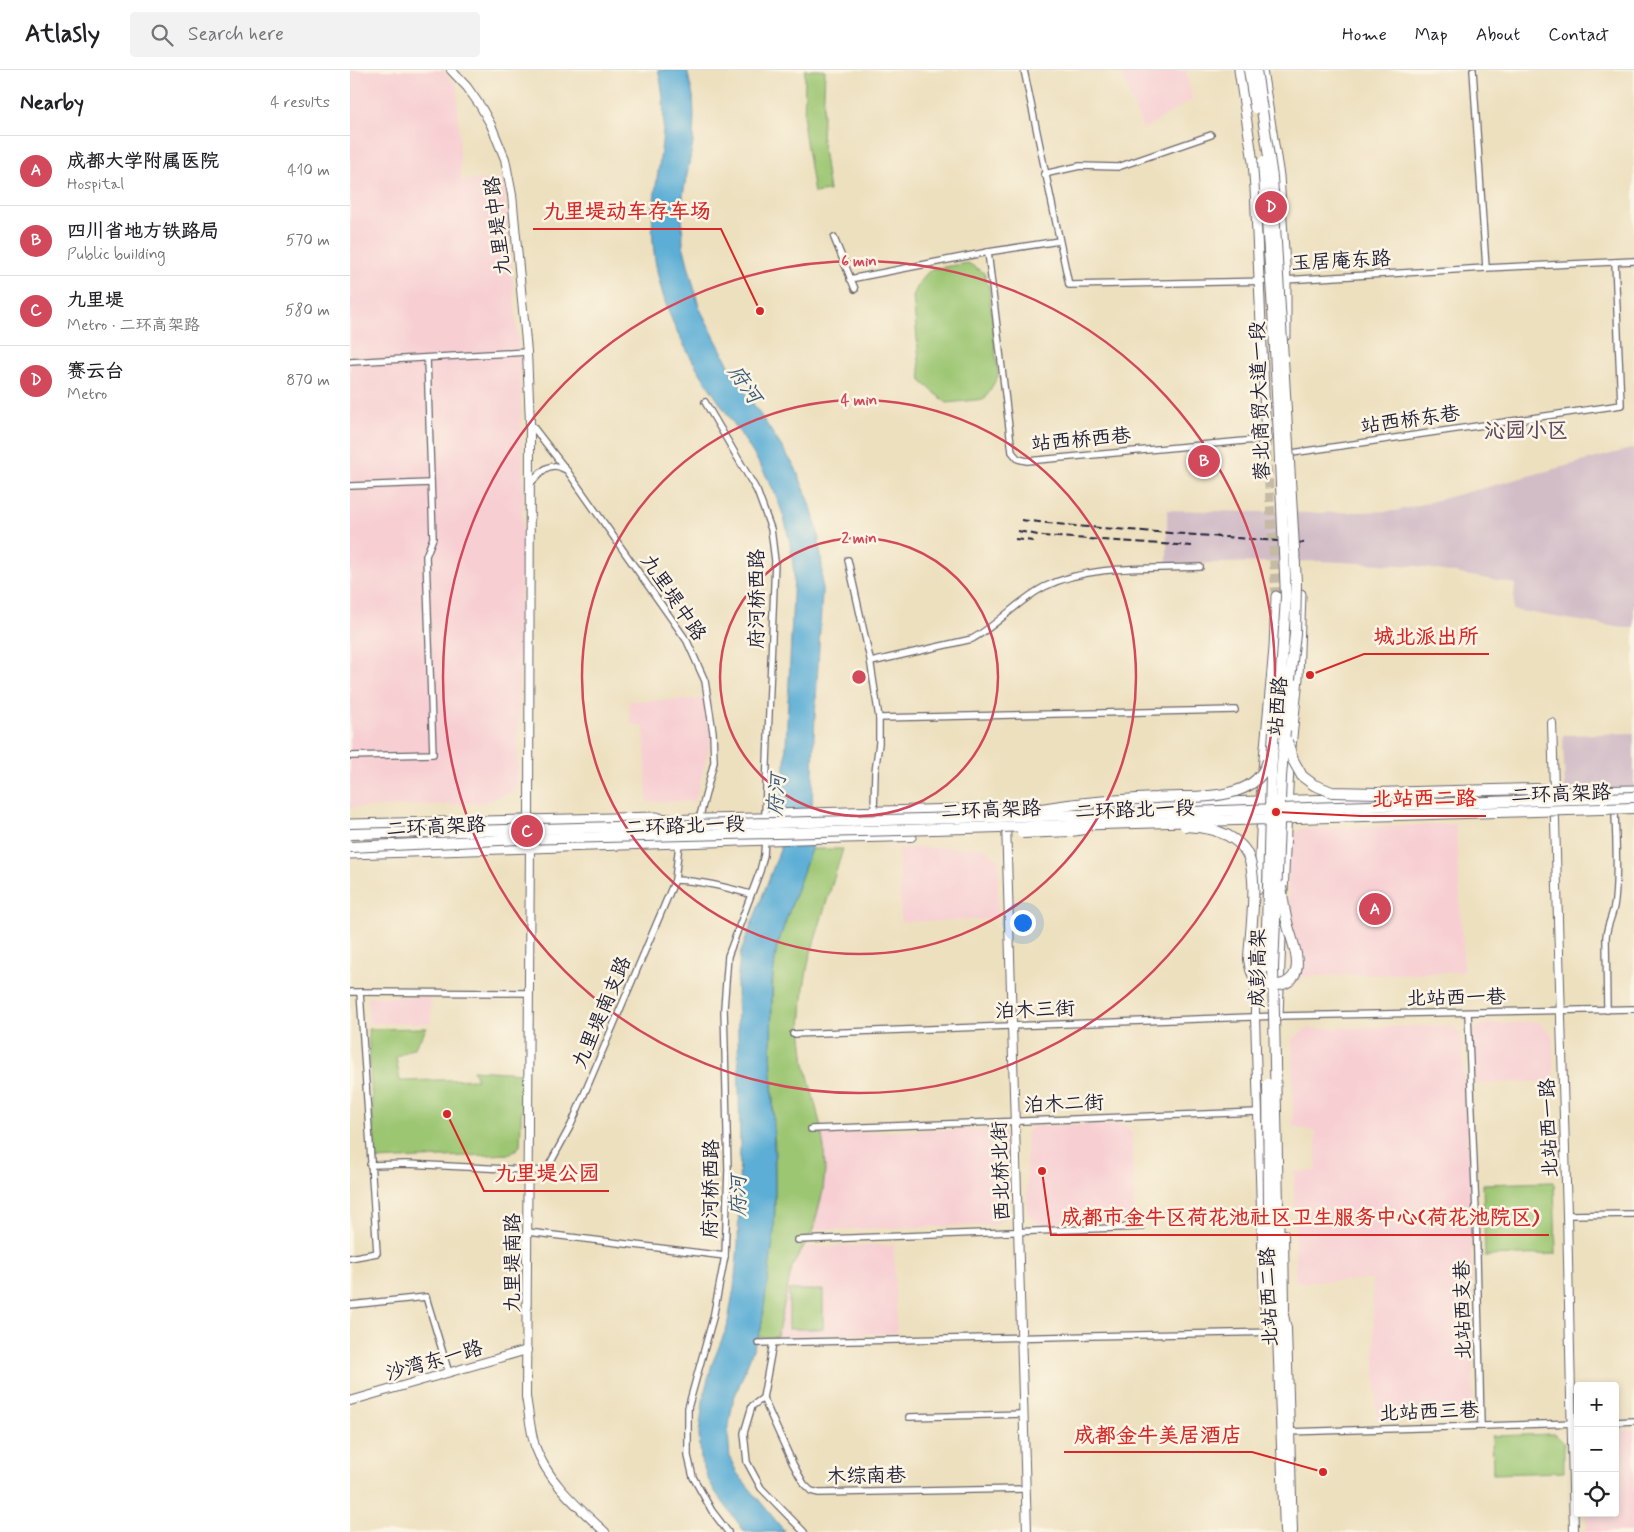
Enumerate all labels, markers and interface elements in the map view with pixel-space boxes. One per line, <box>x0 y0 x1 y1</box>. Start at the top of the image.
search box <box>130 12 480 57</box>
text: Atlasly <box>25 19 100 50</box>
icon: search <box>148 21 176 49</box>
text: Search here <box>188 22 284 47</box>
text: Home <box>1342 23 1387 47</box>
text: Map <box>1415 23 1448 47</box>
text: About <box>1476 23 1520 47</box>
text: Contact <box>1548 23 1609 47</box>
text: Nearby <box>20 89 84 117</box>
text: 4 results <box>270 92 330 113</box>
text: 成都大学附属医院 <box>67 149 219 174</box>
text: A <box>31 160 41 181</box>
text: 410 m <box>287 160 330 181</box>
text: Hospital <box>67 174 124 195</box>
street label: 九里堤中路 <box>479 174 518 277</box>
pin: D <box>1255 188 1287 226</box>
callout: 九里堤动车存车场 <box>533 193 721 229</box>
text: 九里堤动车存车场 <box>543 198 711 226</box>
text: 四川省地方铁路局 <box>67 219 219 244</box>
text: B <box>31 230 41 251</box>
text: 570 m <box>286 230 330 251</box>
text: Public building <box>67 244 166 265</box>
street label: 玉居庵东路 <box>1290 245 1393 278</box>
text: 6 min <box>841 252 877 272</box>
text: 九里堤 <box>67 288 124 313</box>
text: C <box>30 300 42 321</box>
text: 580 m <box>285 300 330 321</box>
text: Metro · 二环高架路 <box>67 315 200 336</box>
street label: 蓉北商贸大道一段 <box>1244 321 1277 481</box>
text: 赛云台 <box>67 359 124 384</box>
water label: 府河 <box>721 359 769 412</box>
text: D <box>30 370 42 391</box>
text: 870 m <box>286 370 330 391</box>
text: Metro <box>67 384 107 405</box>
text: 4 min <box>841 391 877 411</box>
street label: 站西桥东巷 <box>1359 400 1463 441</box>
district label: 沁园小区 <box>1484 417 1568 445</box>
street label: 站西桥西巷 <box>1030 423 1133 458</box>
pin: B <box>1188 442 1220 480</box>
text: 2 min <box>841 529 877 549</box>
street label: 府河桥西路 <box>744 548 771 649</box>
street label: 九里堤中路 <box>634 549 712 648</box>
callout: 城北派出所 <box>1364 618 1489 654</box>
text: 城北派出所 <box>1374 623 1479 651</box>
centre of rings <box>850 668 868 686</box>
street label: 站西路 <box>1262 674 1295 737</box>
water label: 府河 <box>761 770 793 817</box>
street label: 二环高架路 <box>1511 779 1612 810</box>
callout: 北站西二路 <box>1361 780 1486 816</box>
text: 北站西二路 <box>1372 785 1477 813</box>
street label: 二环高架路 <box>941 795 1042 826</box>
street label: 二环路北一段 <box>1075 795 1195 826</box>
street label: 二环高架路 <box>385 811 488 844</box>
street label: 二环路北一段 <box>625 811 745 842</box>
pin: C <box>511 812 543 850</box>
pin: A <box>1359 890 1391 928</box>
your location <box>1010 910 1036 936</box>
street label: 成彭高架 <box>1244 928 1273 1008</box>
street label: 九里堤南支路 <box>567 951 639 1073</box>
street label: 北站西一巷 <box>1406 984 1507 1013</box>
street label: 泊木三街 <box>995 996 1075 1025</box>
street label: 北站西一路 <box>1534 1077 1565 1178</box>
street label: 泊木二街 <box>1024 1090 1104 1119</box>
street label: 西北桥北街 <box>986 1121 1017 1221</box>
street label: 府河桥西路 <box>697 1138 726 1239</box>
callout: 九里堤公园 <box>484 1155 609 1191</box>
text: 九里堤公园 <box>495 1160 600 1188</box>
water label: 府河 <box>725 1172 753 1217</box>
callout: 成都市金牛区荷花池社区卫生服务中心(荷花池院区) <box>1051 1199 1549 1235</box>
text: 成都市金牛区荷花池社区卫生服务中心(荷花池院区) <box>1061 1204 1540 1232</box>
street label: 九里堤南路 <box>500 1212 527 1313</box>
street label: 北站西二路 <box>1254 1246 1285 1347</box>
street label: 北站西支巷 <box>1449 1259 1478 1360</box>
street label: 沙湾东一路 <box>383 1334 487 1388</box>
map controls <box>1574 1382 1619 1517</box>
button: + <box>1574 1382 1619 1427</box>
street label: 北站西三巷 <box>1379 1397 1480 1428</box>
callout: 成都金牛美居酒店 <box>1064 1416 1252 1452</box>
text: 成都金牛美居酒店 <box>1074 1422 1242 1450</box>
button: − <box>1574 1427 1619 1472</box>
street label: 木综南巷 <box>826 1462 907 1491</box>
button: locate <box>1574 1472 1619 1517</box>

